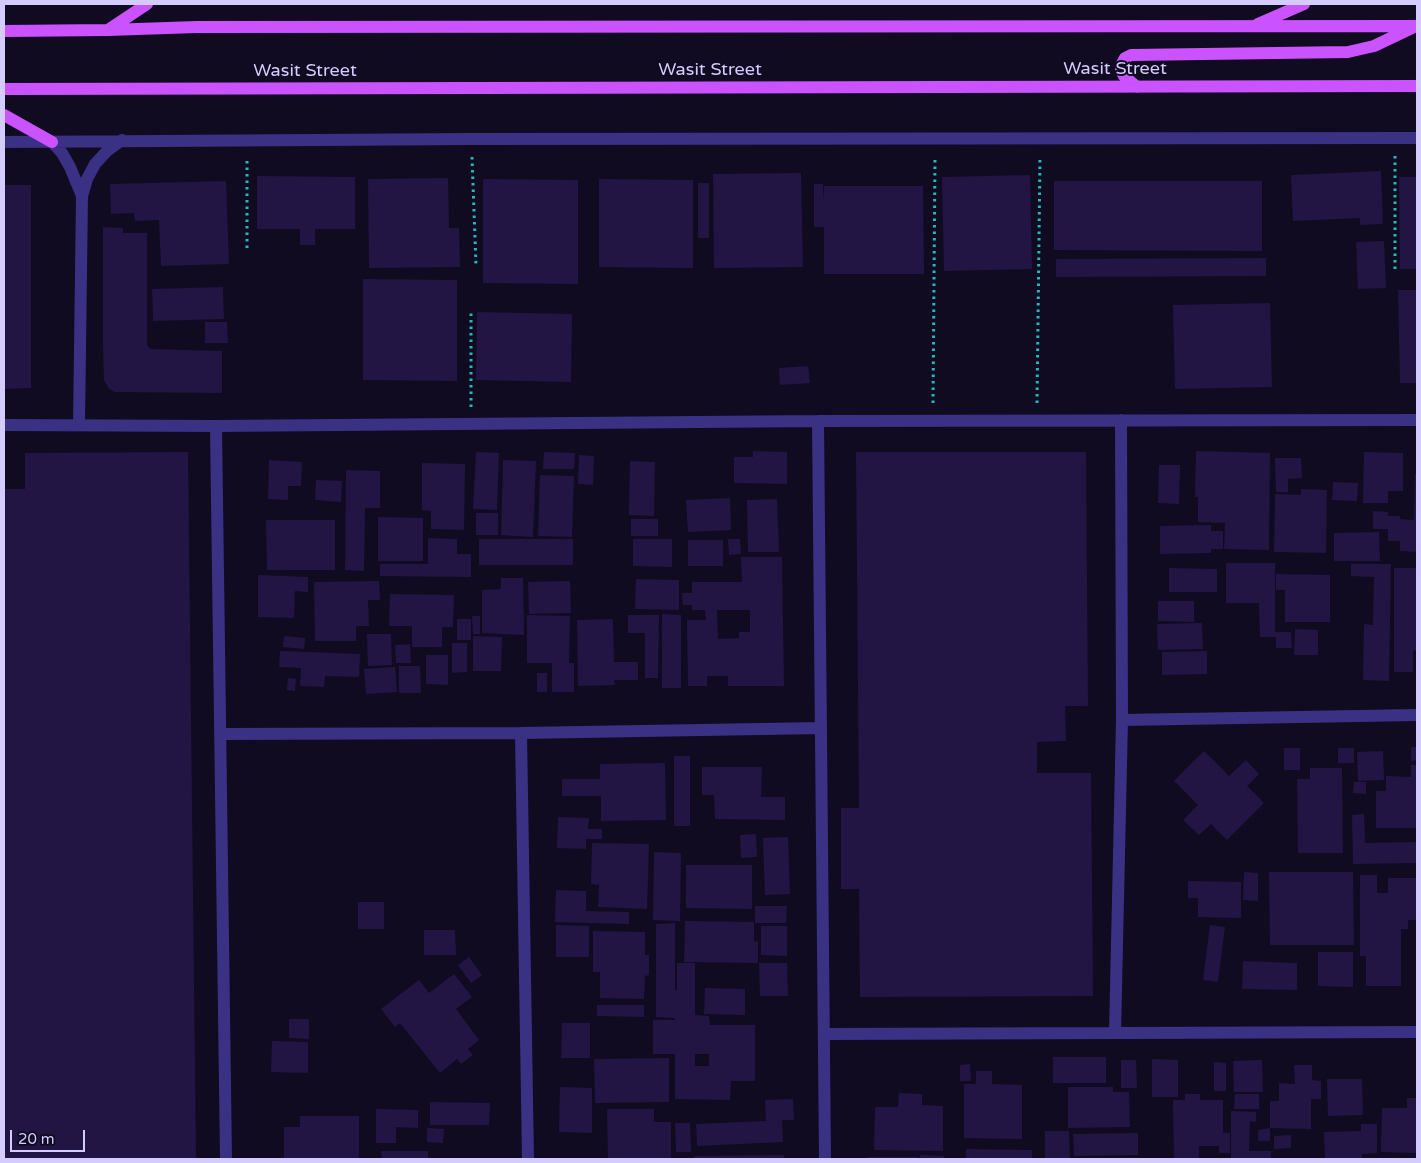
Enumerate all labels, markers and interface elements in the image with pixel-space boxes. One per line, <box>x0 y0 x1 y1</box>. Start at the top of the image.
street label: Wasit Street <box>1063 58 1167 80</box>
street label: Wasit Street <box>658 59 762 81</box>
street label: Wasit Street <box>253 60 357 82</box>
scale bar <box>12 1120 88 1152</box>
text: 20 m <box>18 1130 55 1148</box>

